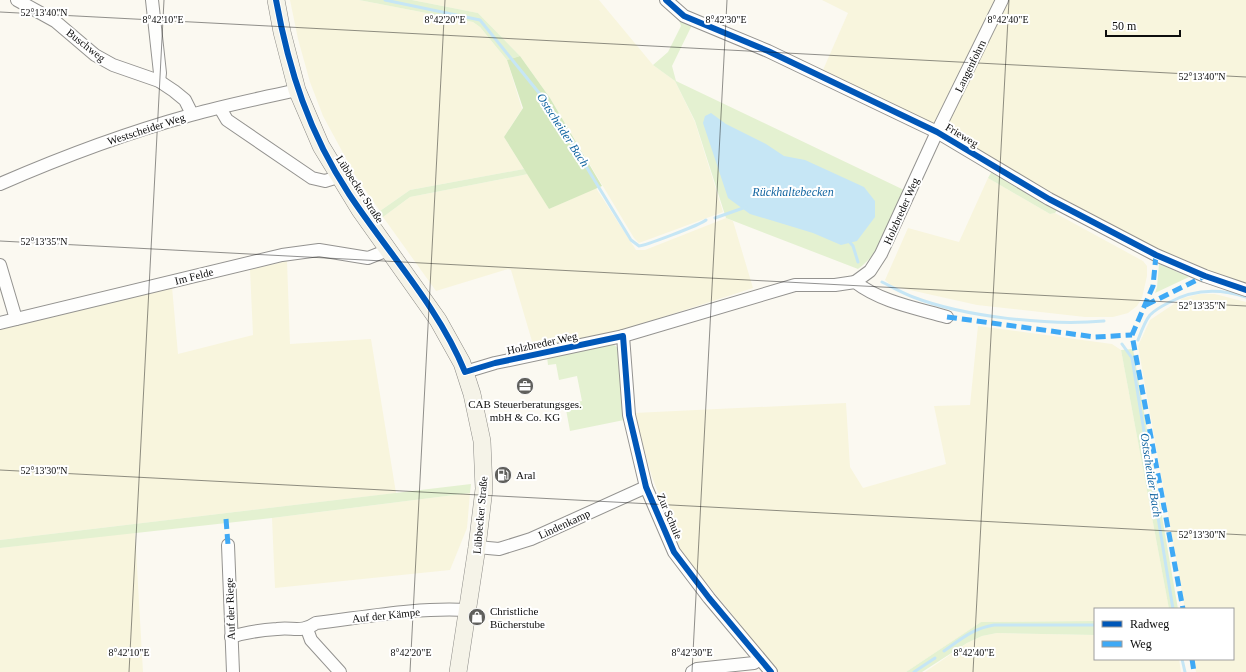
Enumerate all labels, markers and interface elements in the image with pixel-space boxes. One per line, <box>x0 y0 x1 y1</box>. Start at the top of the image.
text: 52°13'40"N <box>20 7 68 18</box>
scale bar <box>1106 12 1180 38</box>
text: 8°42'10"E <box>143 14 184 25</box>
text: 8°42'20"E <box>425 14 466 25</box>
text: 8°42'30"E <box>706 14 747 25</box>
text: 8°42'40"E <box>988 14 1029 25</box>
text: 50 m <box>1112 19 1137 33</box>
street label: Buschweg <box>64 26 108 64</box>
street label: Langenfohrn <box>952 37 988 94</box>
text: 52°13'40"N <box>1178 71 1226 82</box>
water label: Ostscheider Bach <box>534 91 592 169</box>
street label: Westscheider Weg <box>106 111 187 147</box>
street label: Frieweg <box>943 121 981 150</box>
street label: Lübbecker Straße <box>334 153 386 225</box>
street label: Holzbreder Weg <box>881 175 921 246</box>
water label: Rückhaltebecken <box>751 185 834 199</box>
text: 52°13'35"N <box>20 236 68 247</box>
street label: Im Felde <box>173 265 215 287</box>
text: 52°13'35"N <box>1178 300 1226 311</box>
street label: Holzbreder Weg <box>506 330 579 356</box>
office icon: CAB Steuerberatungsges. mbH & Co. KG <box>515 376 535 396</box>
place label: CAB Steuerberatungsges. mbH & Co. KG <box>468 398 582 423</box>
water label: Ostscheider Bach <box>1137 432 1165 518</box>
text: 52°13'30"N <box>20 465 68 476</box>
fuel station icon: Aral <box>493 465 513 485</box>
place label: Aral <box>516 469 536 481</box>
street label: Lübbecker Straße <box>471 476 489 554</box>
street label: Zur Schule <box>655 491 685 541</box>
street label: Lindenkamp <box>536 507 592 541</box>
text: 52°13'30"N <box>1178 529 1226 540</box>
street label: Auf der Riege <box>223 578 237 640</box>
street label: Auf der Kämpe <box>351 605 421 625</box>
place label: Christliche Bücherstube <box>490 605 545 630</box>
shop icon: Christliche Bücherstube <box>467 607 487 627</box>
legend <box>1094 608 1234 660</box>
text: Radweg <box>1130 617 1169 631</box>
text: Weg <box>1130 637 1152 651</box>
text: 8°42'10"E <box>109 647 150 658</box>
text: 8°42'20"E <box>391 647 432 658</box>
text: 8°42'30"E <box>672 647 713 658</box>
text: 8°42'40"E <box>954 647 995 658</box>

